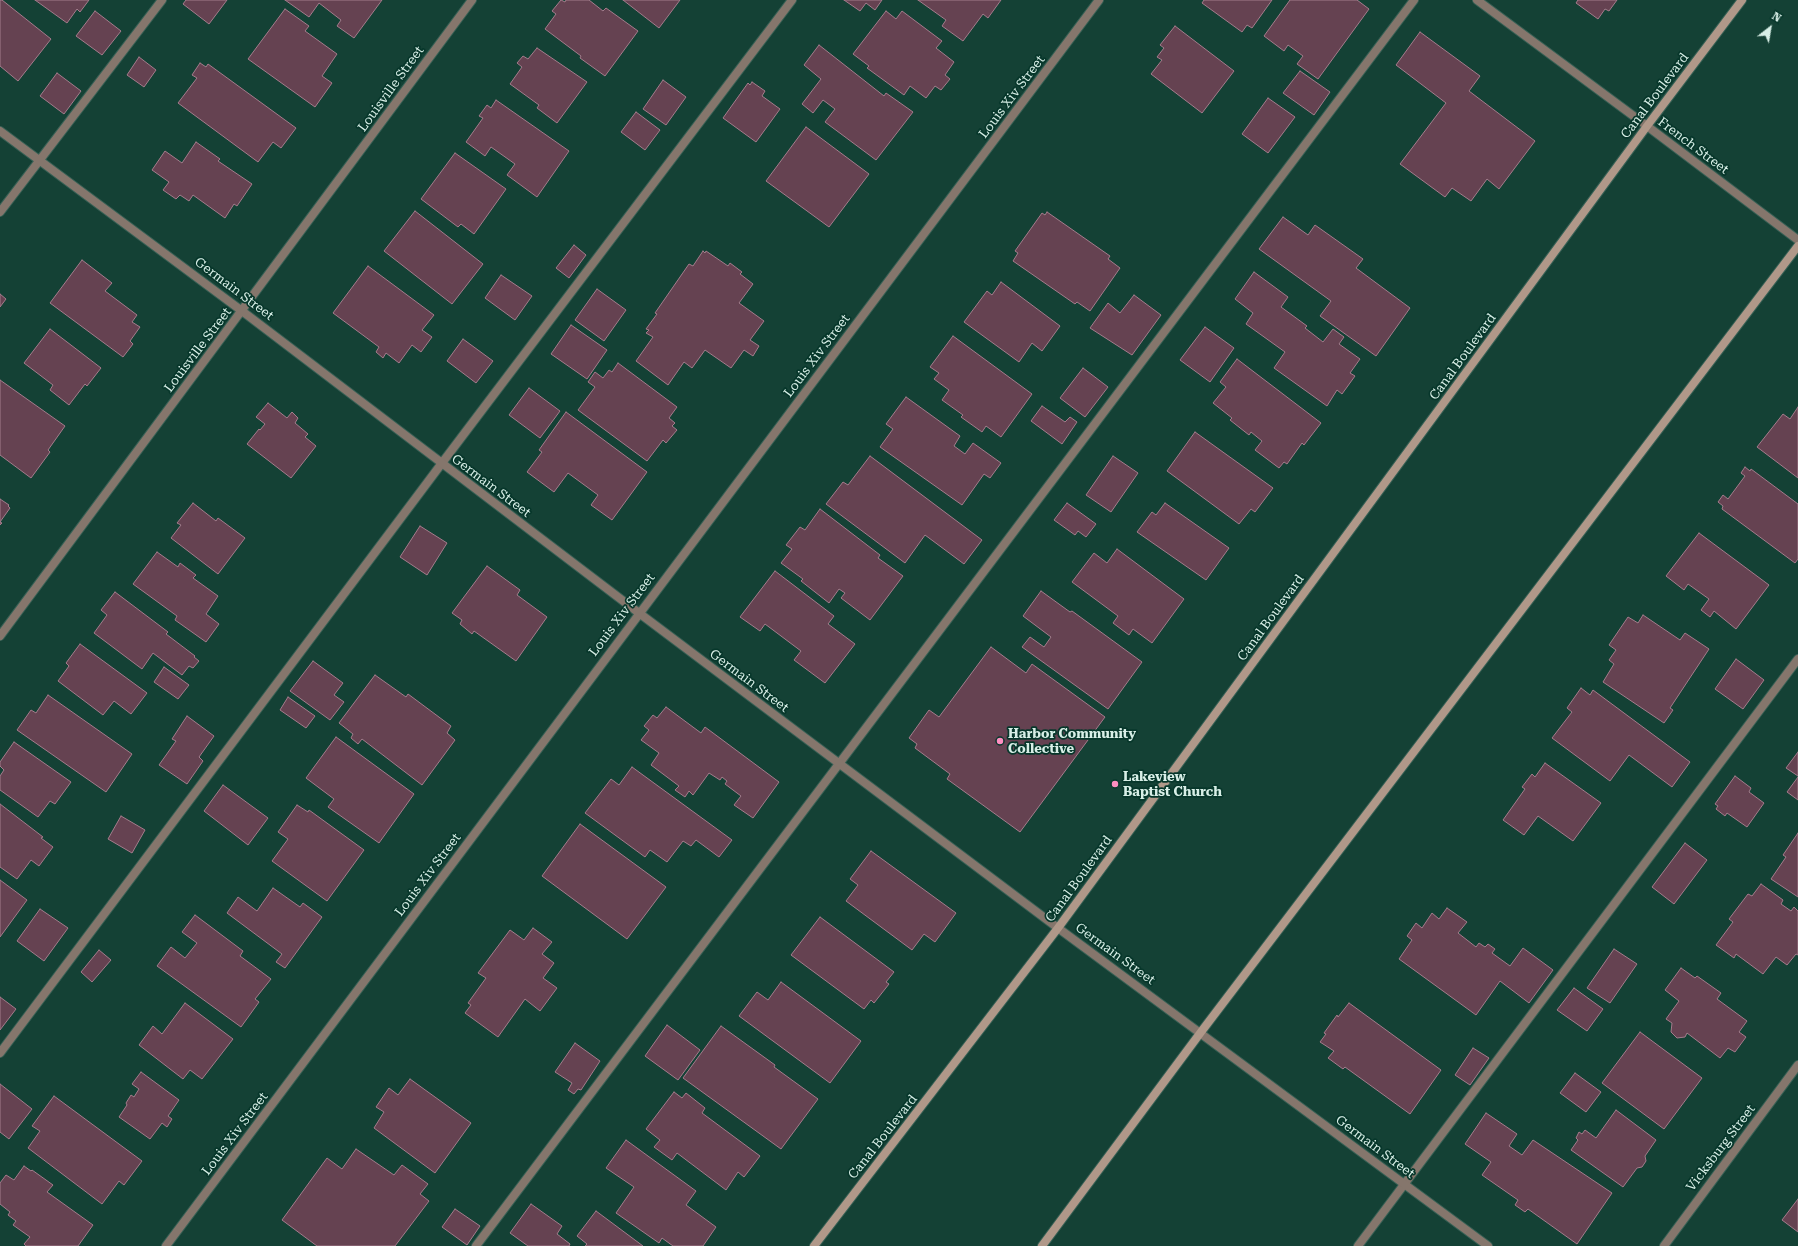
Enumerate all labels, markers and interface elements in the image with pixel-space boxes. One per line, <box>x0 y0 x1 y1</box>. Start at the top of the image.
north arrow <box>1750 8 1790 48</box>
text: N <box>1769 10 1783 25</box>
street label: Louisville Street <box>355 43 427 135</box>
street label: Canal Boulevard <box>1618 50 1692 142</box>
street label: Louis Xiv Street <box>976 52 1048 142</box>
street label: French Street <box>1655 114 1731 178</box>
street label: Germain Street <box>191 254 277 324</box>
street label: Louisville Street <box>161 305 235 395</box>
street label: Louis Xiv Street <box>781 311 853 401</box>
street label: Canal Boulevard <box>1426 311 1500 403</box>
street label: Germain Street <box>448 451 534 521</box>
street label: Louis Xiv Street <box>586 570 658 660</box>
street label: Canal Boulevard <box>1234 572 1308 664</box>
street label: Germain Street <box>706 646 792 716</box>
place label: Harbor Community Collective <box>1008 726 1136 757</box>
marker: Harbor Community Collective <box>995 736 1005 746</box>
place label: Lakeview Baptist Church <box>1123 769 1222 800</box>
marker: Lakeview Baptist Church <box>1110 779 1120 789</box>
street label: Louis Xiv Street <box>392 830 464 920</box>
street label: Canal Boulevard <box>1042 833 1116 925</box>
street label: Germain Street <box>1072 920 1158 988</box>
street label: Louis Xiv Street <box>199 1089 271 1179</box>
street label: Canal Boulevard <box>845 1092 921 1182</box>
street label: Vicksburg Street <box>1683 1102 1759 1194</box>
street label: Germain Street <box>1332 1112 1418 1182</box>

